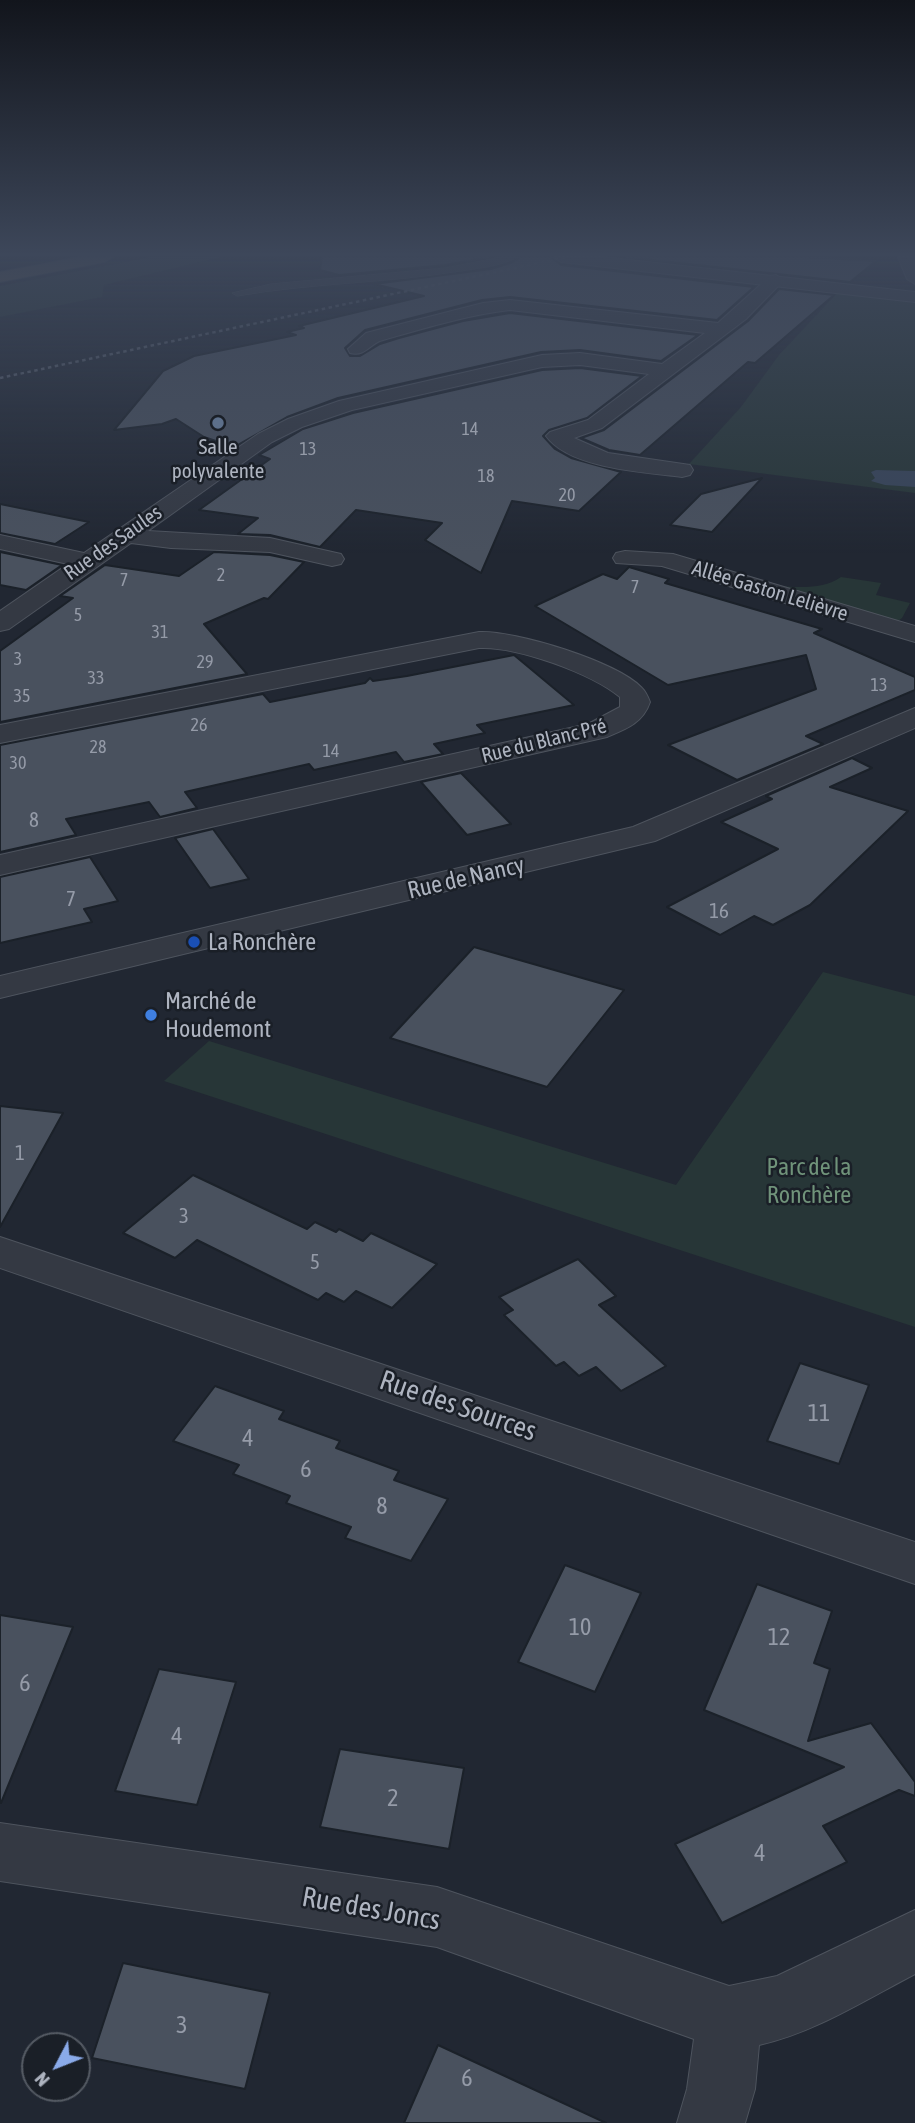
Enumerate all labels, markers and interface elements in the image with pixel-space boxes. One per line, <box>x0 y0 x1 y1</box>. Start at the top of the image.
marker: Salle polyvalente <box>210 415 226 431</box>
house number: 14 <box>462 418 478 440</box>
place label: Salle polyvalente <box>172 434 264 484</box>
house number: 13 <box>300 438 316 460</box>
house number: 18 <box>478 465 494 487</box>
house number: 20 <box>559 484 575 506</box>
street label: Rue des Saules <box>59 500 167 586</box>
street label: Allée Gaston Lelièvre <box>689 555 851 627</box>
house number: 2 <box>217 564 225 586</box>
house number: 7 <box>120 569 128 591</box>
house number: 7 <box>631 576 639 598</box>
house number: 5 <box>74 604 82 626</box>
house number: 31 <box>152 621 168 643</box>
house number: 3 <box>14 648 22 670</box>
house number: 29 <box>197 651 213 673</box>
house number: 33 <box>88 667 104 689</box>
house number: 13 <box>871 674 887 696</box>
house number: 35 <box>14 685 30 707</box>
street label: Rue du Blanc Pré <box>479 713 609 769</box>
house number: 26 <box>191 714 207 736</box>
house number: 28 <box>90 736 106 758</box>
house number: 14 <box>323 740 339 762</box>
house number: 30 <box>10 752 26 774</box>
house number: 8 <box>29 807 39 833</box>
street label: Rue de Nancy <box>405 851 527 905</box>
house number: 7 <box>66 886 76 912</box>
house number: 16 <box>709 898 729 924</box>
place label: La Ronchère <box>208 928 316 956</box>
marker: La Ronchère <box>186 934 202 950</box>
place label: Marché de Houdemont <box>165 987 271 1043</box>
marker: Marché de Houdemont <box>143 1007 159 1023</box>
house number: 1 <box>15 1140 25 1166</box>
park label: Parc de la Ronchère <box>767 1153 851 1209</box>
house number: 3 <box>179 1203 189 1229</box>
house number: 5 <box>310 1249 320 1275</box>
street label: Rue des Sources <box>375 1364 541 1448</box>
house number: 11 <box>808 1399 830 1427</box>
house number: 4 <box>242 1424 254 1452</box>
house number: 6 <box>300 1455 312 1483</box>
house number: 8 <box>376 1492 388 1520</box>
house number: 10 <box>569 1613 591 1641</box>
house number: 12 <box>768 1623 790 1651</box>
house number: 6 <box>19 1669 31 1697</box>
house number: 4 <box>171 1722 183 1750</box>
house number: 2 <box>387 1784 399 1812</box>
house number: 4 <box>754 1839 766 1867</box>
street label: Rue des Joncs <box>299 1880 443 1938</box>
house number: 3 <box>176 2011 188 2039</box>
north arrow <box>21 2032 91 2102</box>
house number: 6 <box>461 2064 473 2092</box>
text: N <box>30 2068 54 2091</box>

